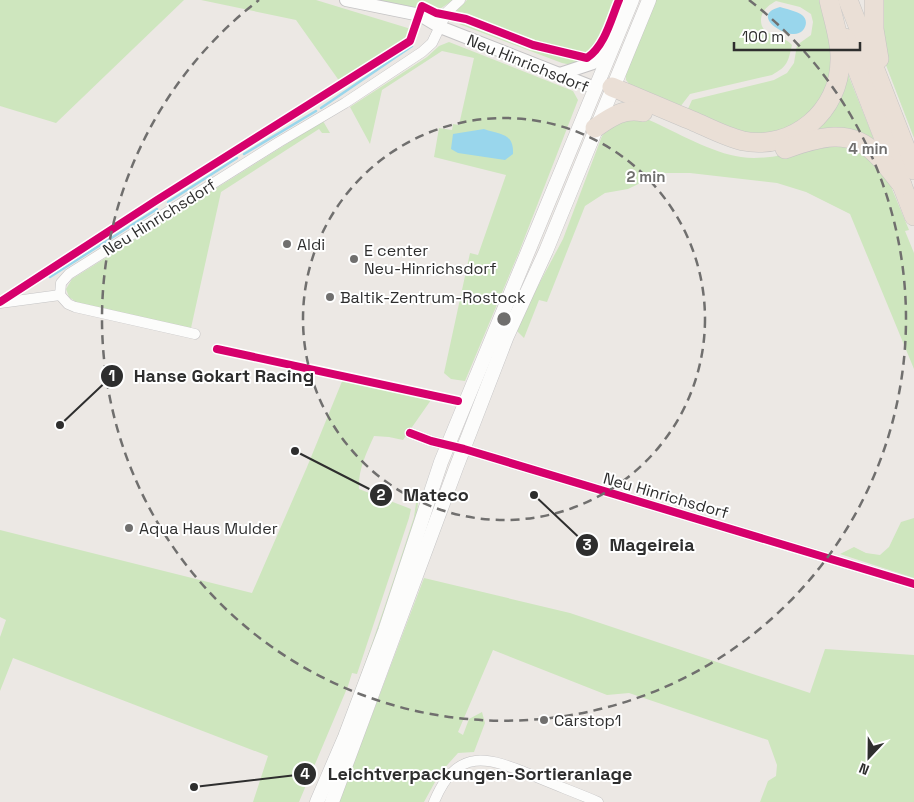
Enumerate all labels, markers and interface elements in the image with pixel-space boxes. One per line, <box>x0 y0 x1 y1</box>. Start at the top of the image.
scale bar <box>734 20 860 52</box>
text: 100 m <box>742 27 784 46</box>
street label: Neu Hinrichsdorf <box>464 30 592 97</box>
text: 4 min <box>848 139 888 158</box>
text: 2 min <box>627 167 665 186</box>
street label: Neu Hinrichsdorf <box>99 174 220 261</box>
place label: Aldi <box>297 234 325 255</box>
marker: Aldi <box>281 238 293 250</box>
place label: E center Neu-Hinrichsdorf <box>364 240 496 279</box>
marker: E center Neu-Hinrichsdorf <box>348 253 360 265</box>
place label: Baltik-Zentrum-Rostock <box>340 287 526 308</box>
marker: Baltik-Zentrum-Rostock <box>324 291 336 303</box>
centre of rings <box>495 310 513 328</box>
callout: Hanse Gokart Racing <box>99 359 324 392</box>
text: Hanse Gokart Racing <box>134 364 314 387</box>
text: 1 <box>109 366 115 385</box>
street label: Neu Hinrichsdorf <box>601 468 731 523</box>
callout: Mateco <box>368 479 479 512</box>
text: Mateco <box>403 483 469 506</box>
text: 2 <box>377 485 386 504</box>
place label: Aqua Haus Mulder <box>139 518 278 539</box>
marker: Aqua Haus Mulder <box>123 522 135 534</box>
callout: Mageireia <box>575 528 705 561</box>
text: Mageireia <box>609 533 695 556</box>
text: 3 <box>582 535 592 554</box>
place label: Carstop1 <box>554 710 622 731</box>
marker: Carstop1 <box>538 714 550 726</box>
north arrow <box>844 732 894 782</box>
callout: Leichtverpackungen-Sortieranlage <box>292 758 642 791</box>
text: N <box>856 759 872 779</box>
text: Leichtverpackungen-Sortieranlage <box>328 762 632 785</box>
text: 4 <box>300 764 310 783</box>

